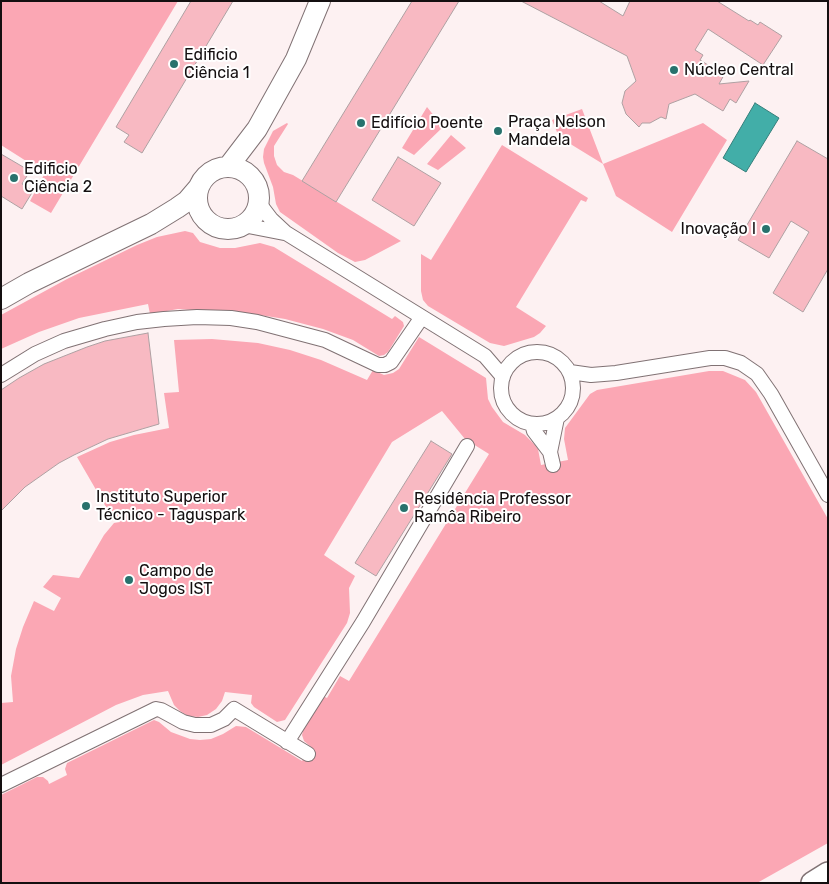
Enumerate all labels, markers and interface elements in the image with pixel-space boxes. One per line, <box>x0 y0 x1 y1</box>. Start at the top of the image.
place label: Edificio Ciência 1 <box>184 45 249 83</box>
marker: Edificio Ciência 1 <box>168 58 180 70</box>
place label: Núcleo Central <box>684 60 794 80</box>
marker: Núcleo Central <box>668 64 680 76</box>
place label: Praça Nelson Mandela <box>508 112 606 150</box>
place label: Edifício Poente <box>371 113 483 133</box>
marker: Edifício Poente <box>355 117 367 129</box>
marker: Praça Nelson Mandela <box>492 125 504 137</box>
place label: Edificio Ciência 2 <box>24 159 92 197</box>
marker: Edificio Ciência 2 <box>8 172 20 184</box>
place label: Inovação I <box>681 219 756 239</box>
marker: Inovação I <box>760 223 772 235</box>
place label: Instituto Superior Técnico - Taguspark <box>96 487 245 525</box>
place label: Residência Professor Ramôa Ribeiro <box>414 489 571 527</box>
marker: Instituto Superior Técnico - Taguspark <box>80 500 92 512</box>
marker: Residência Professor Ramôa Ribeiro <box>398 502 410 514</box>
place label: Campo de Jogos IST <box>139 561 214 599</box>
marker: Campo de Jogos IST <box>123 574 135 586</box>

